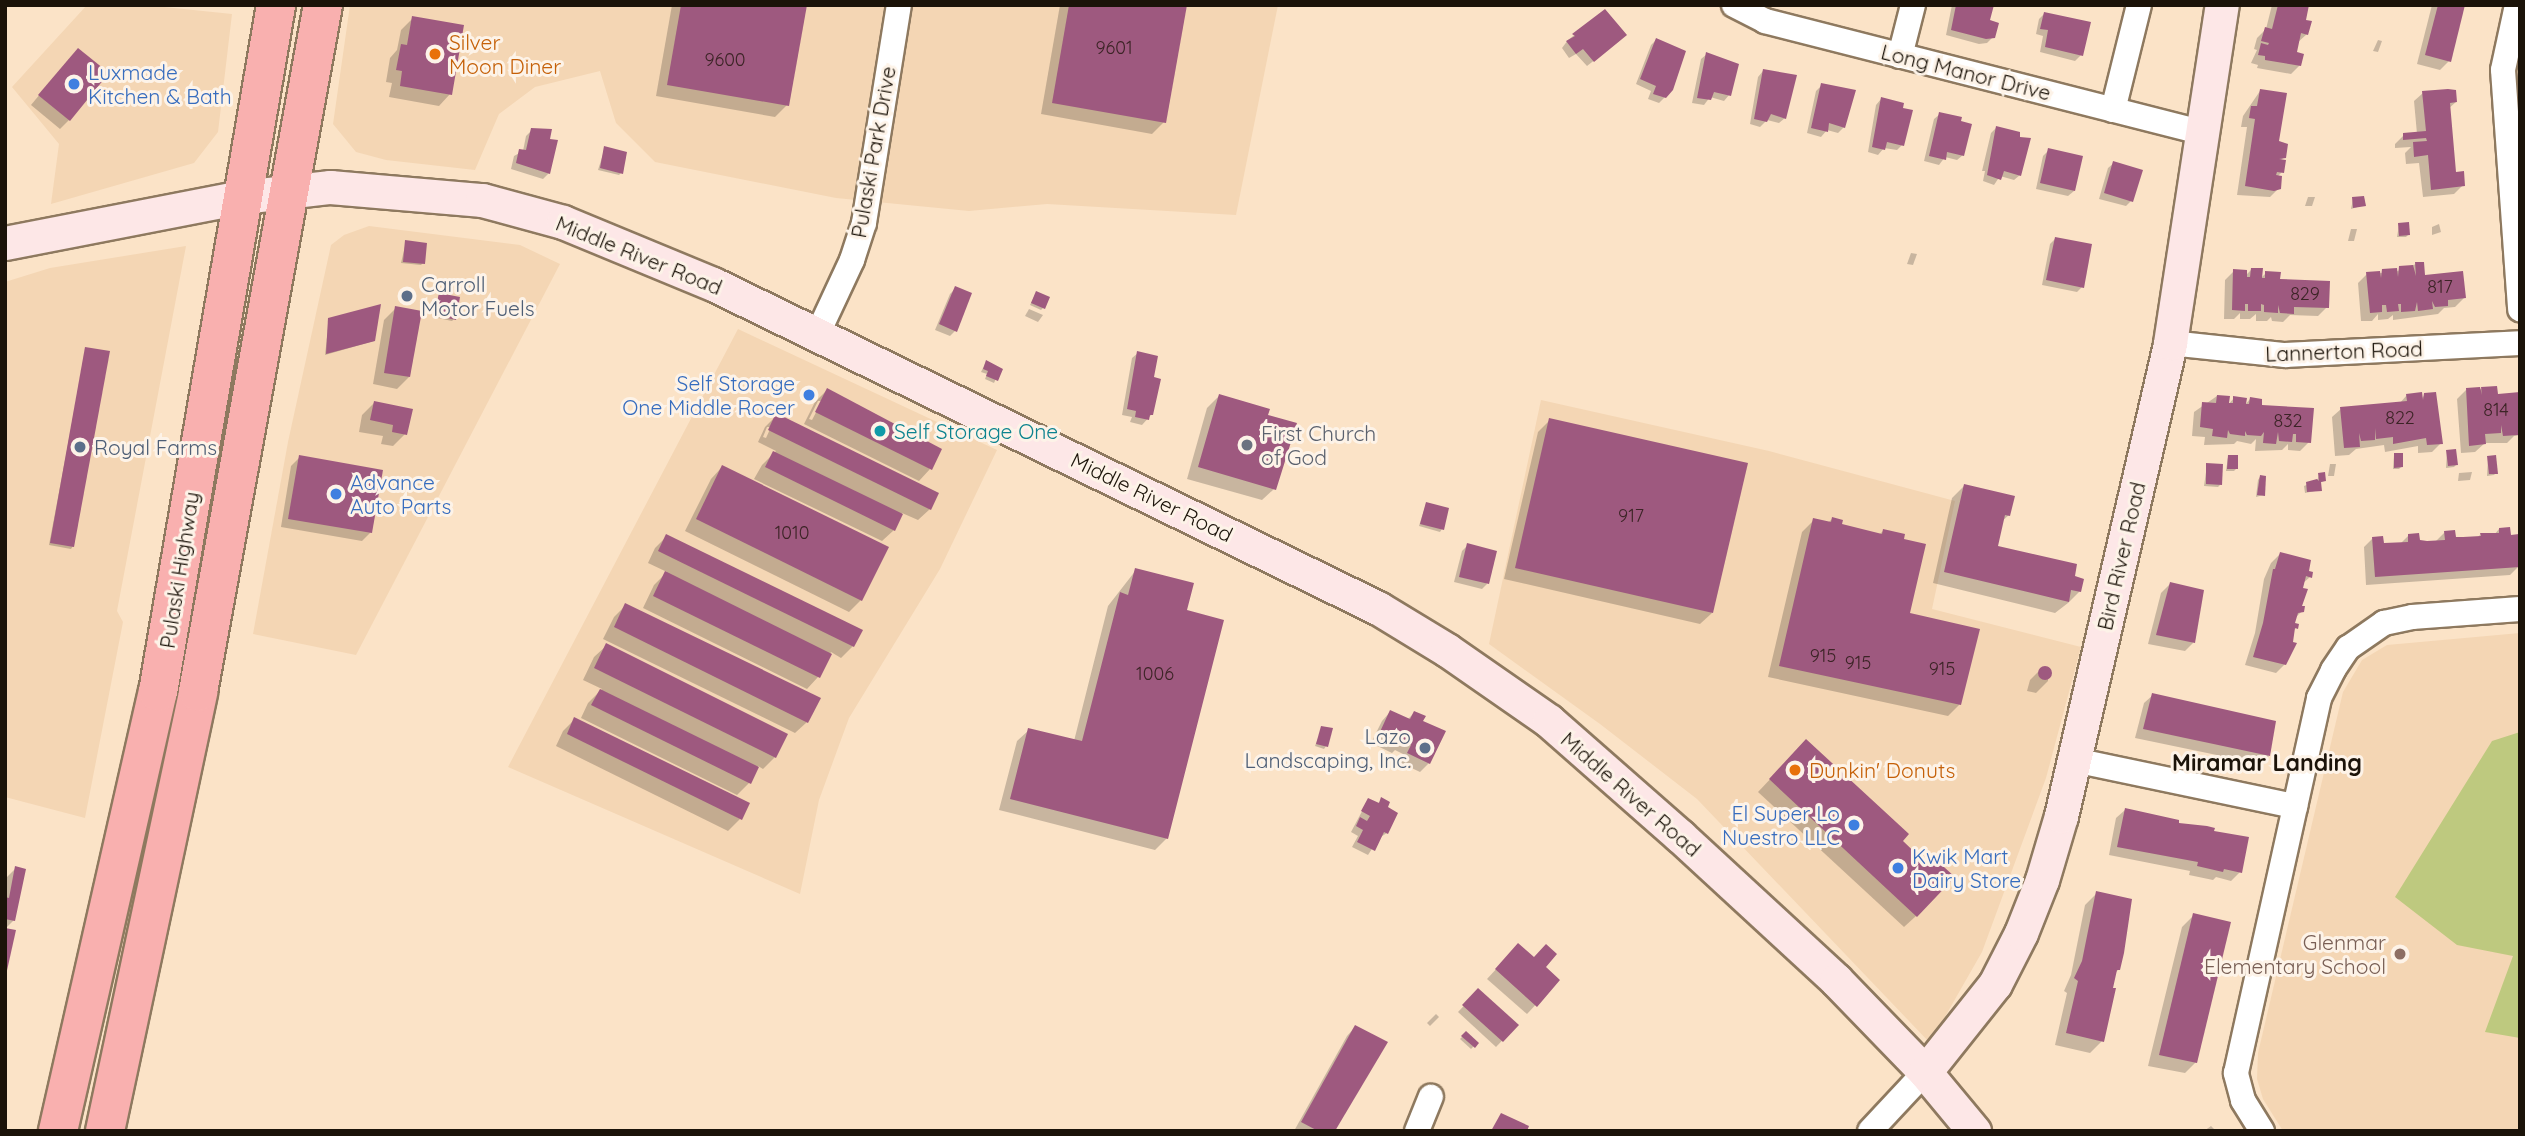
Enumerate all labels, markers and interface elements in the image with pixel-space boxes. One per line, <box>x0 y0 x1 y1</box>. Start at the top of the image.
place label: Silver Moon Diner <box>449 29 561 79</box>
house number: 9601 <box>1095 37 1133 59</box>
street label: Long Manor Drive <box>1878 39 2054 105</box>
marker: Silver Moon Diner <box>427 46 443 62</box>
house number: 9600 <box>704 49 746 71</box>
place label: Luxmade Kitchen & Bath <box>88 59 232 109</box>
street label: Pulaski Park Drive <box>845 64 901 240</box>
marker: Luxmade Kitchen & Bath <box>66 76 82 92</box>
street label: Middle River Road <box>552 210 726 300</box>
place label: Carroll Motor Fuels <box>421 271 535 321</box>
house number: 817 <box>2427 276 2453 298</box>
house number: 829 <box>2290 283 2320 305</box>
marker: Carroll Motor Fuels <box>399 288 415 304</box>
street label: Lannerton Road <box>2265 336 2423 366</box>
place label: Self Storage One Middle Rocer <box>622 370 795 420</box>
marker: Self Storage One Middle Rocer <box>801 387 817 403</box>
house number: 814 <box>2483 399 2509 421</box>
house number: 822 <box>2385 407 2415 429</box>
house number: 832 <box>2273 410 2303 432</box>
place label: Self Storage One <box>894 418 1058 444</box>
place label: First Church of God <box>1261 420 1376 470</box>
marker: Self Storage One <box>872 423 888 439</box>
place label: Royal Farms <box>94 434 217 460</box>
marker: First Church of God <box>1239 437 1255 453</box>
marker: Royal Farms <box>72 439 88 455</box>
street label: Middle River Road <box>1067 447 1237 547</box>
place label: Advance Auto Parts <box>350 469 451 519</box>
street label: Bird River Road <box>2092 479 2150 633</box>
marker: Advance Auto Parts <box>328 486 344 502</box>
street label: Pulaski Highway <box>154 490 204 650</box>
house number: 917 <box>1618 505 1644 527</box>
house number: 1010 <box>775 522 809 544</box>
house number: 915 <box>1810 645 1836 667</box>
house number: 915 <box>1845 652 1871 674</box>
house number: 915 <box>1929 658 1955 680</box>
house number: 1006 <box>1136 663 1174 685</box>
place label: Lazo Landscaping, Inc. <box>1245 723 1411 773</box>
street label: Middle River Road <box>1556 726 1706 862</box>
marker: Lazo Landscaping, Inc. <box>1417 740 1433 756</box>
district label: Miramar Landing <box>2172 749 2362 777</box>
place label: Dunkin' Donuts <box>1809 757 1955 783</box>
marker: Dunkin' Donuts <box>1787 762 1803 778</box>
place label: El Super Lo Nuestro LLC <box>1722 800 1840 850</box>
marker: El Super Lo Nuestro LLC <box>1846 817 1862 833</box>
place label: Kwik Mart Dairy Store <box>1912 843 2021 893</box>
marker: Kwik Mart Dairy Store <box>1890 860 1906 876</box>
place label: Glenmar Elementary School <box>2204 929 2386 979</box>
marker: Glenmar Elementary School <box>2392 946 2408 962</box>

